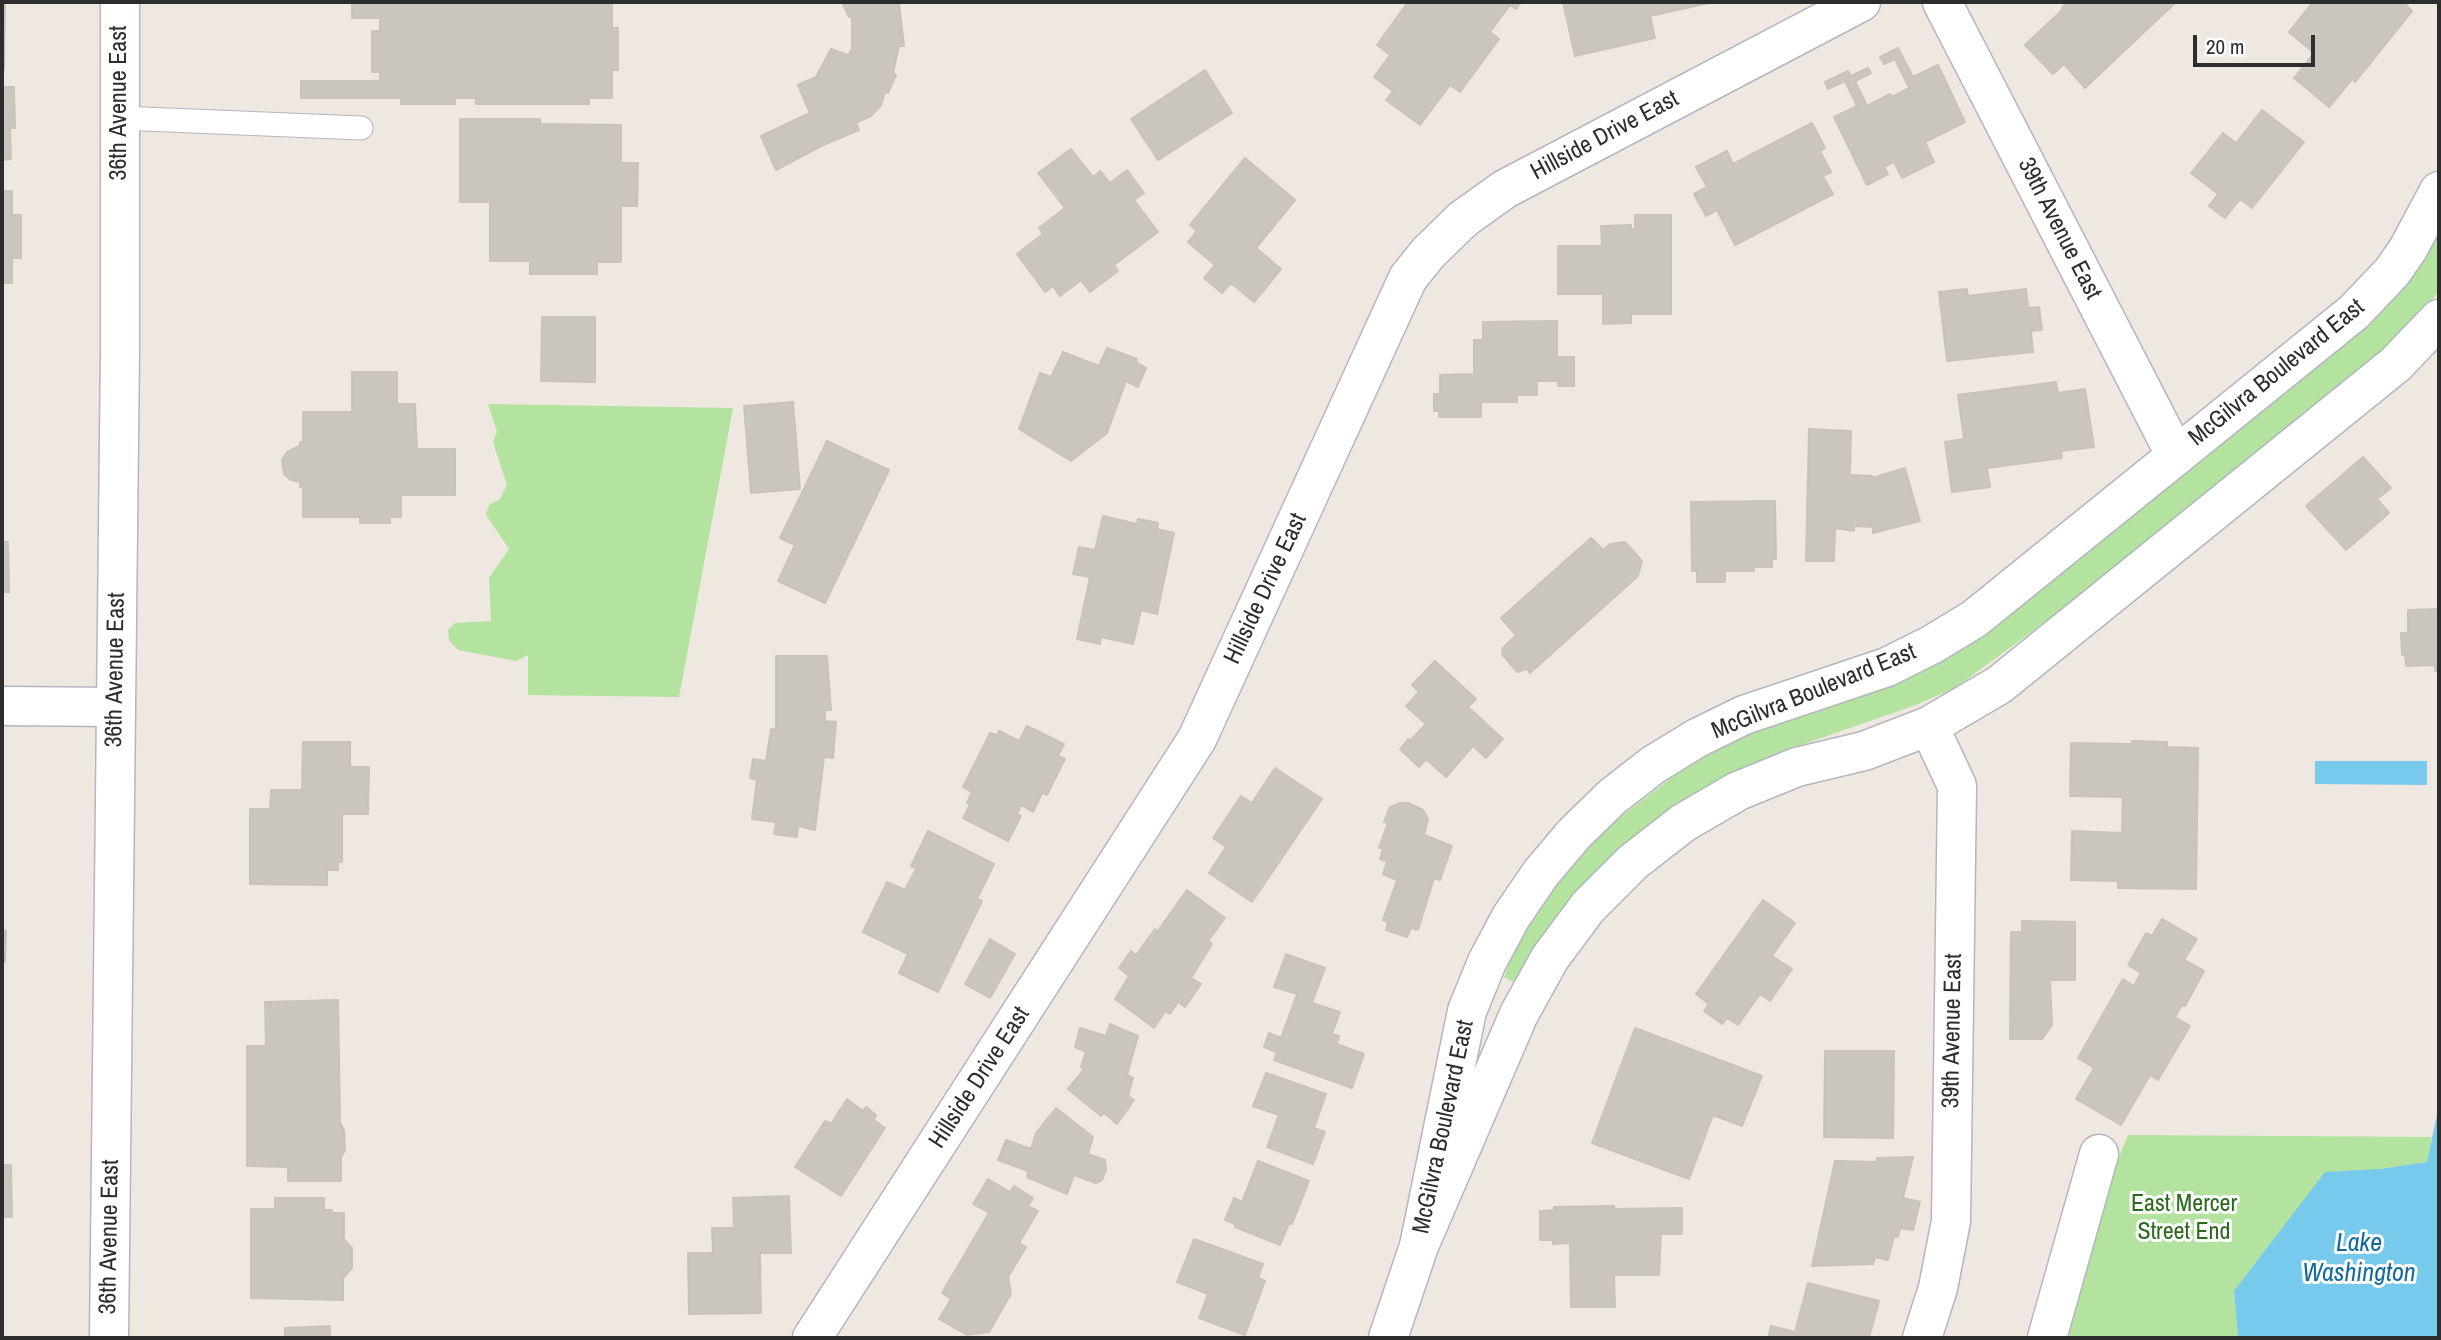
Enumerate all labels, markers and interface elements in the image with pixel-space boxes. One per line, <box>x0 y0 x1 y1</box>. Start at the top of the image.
scale bar <box>2196 21 2318 65</box>
street label: 36th Avenue East <box>106 25 134 181</box>
text: 20 m <box>2206 32 2244 61</box>
street label: Hillside Drive East <box>1526 85 1684 187</box>
street label: 39th Avenue East <box>2011 153 2107 305</box>
street label: McGilvra Boulevard East <box>2183 293 2371 453</box>
street label: Hillside Drive East <box>1219 509 1313 669</box>
street label: 36th Avenue East <box>100 592 132 748</box>
street label: McGilvra Boulevard East <box>1708 638 1920 746</box>
street label: 39th Avenue East <box>1937 953 1969 1109</box>
street label: Hillside Drive East <box>924 1002 1036 1154</box>
street label: McGilvra Boulevard East <box>1407 1018 1481 1236</box>
street label: 36th Avenue East <box>94 1159 126 1315</box>
park label: East Mercer Street End <box>2131 1191 2237 1247</box>
water label: Lake Washington <box>2302 1228 2416 1290</box>

